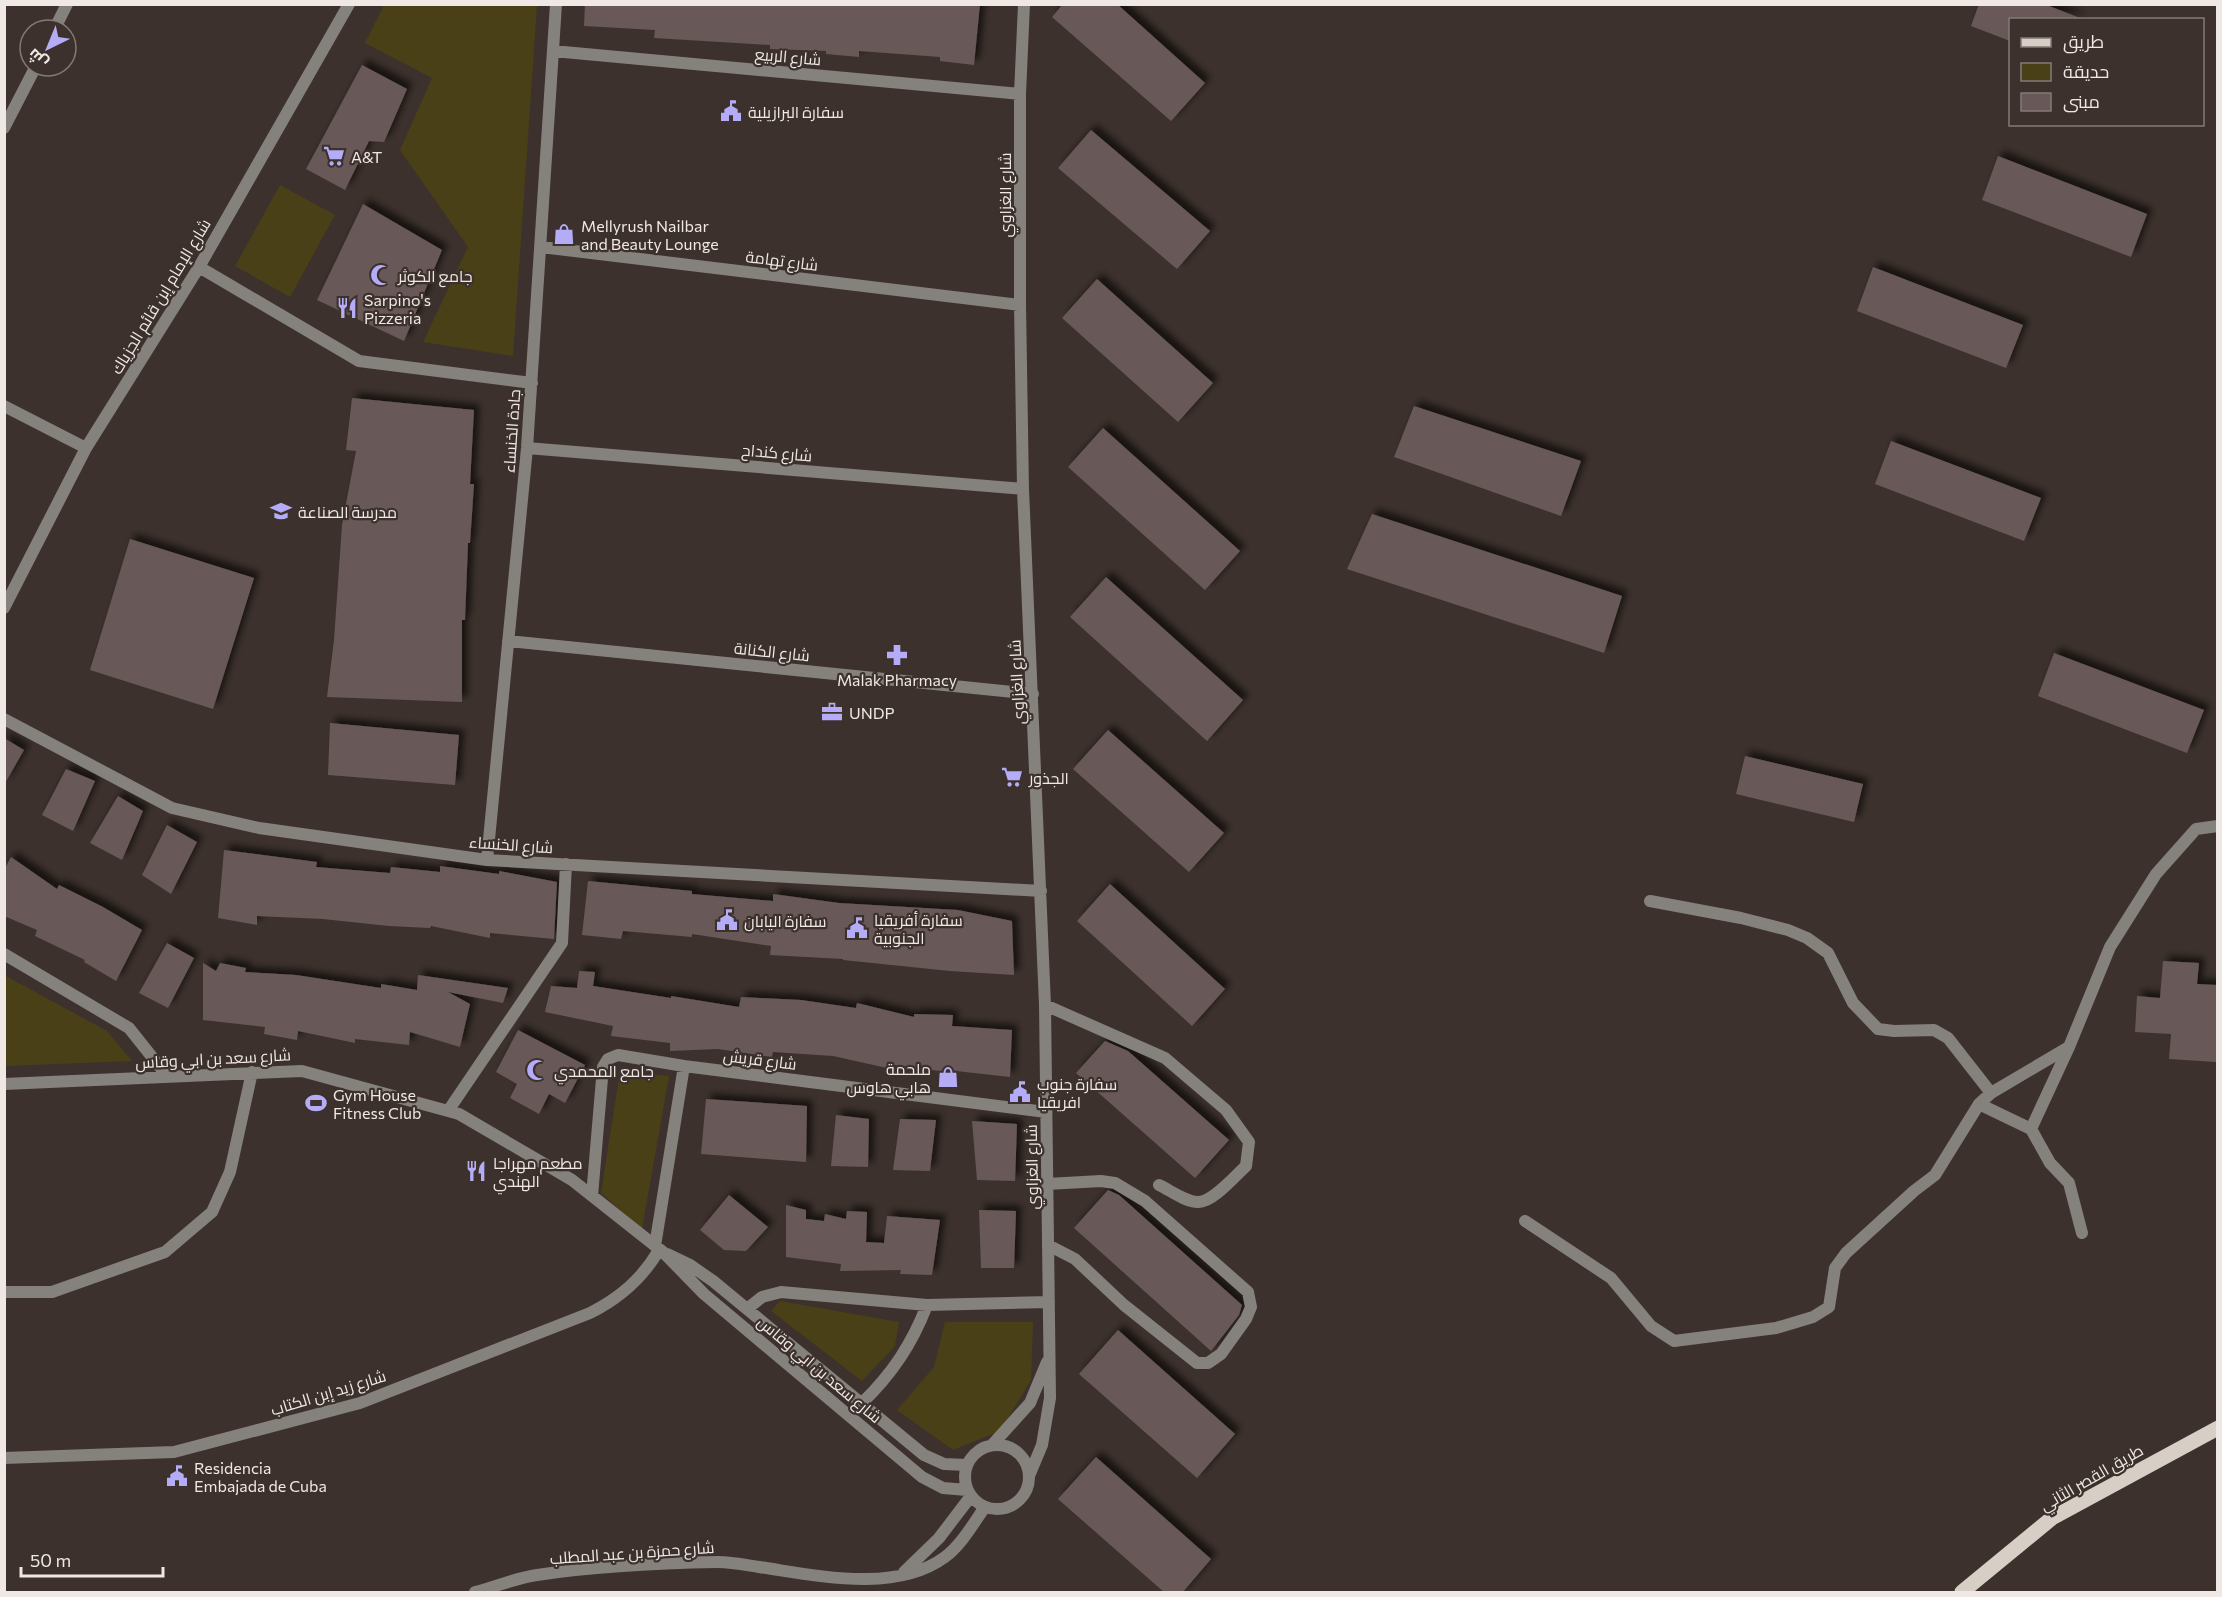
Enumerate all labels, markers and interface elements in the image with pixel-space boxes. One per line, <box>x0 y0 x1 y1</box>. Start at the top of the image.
north arrow <box>18 18 78 78</box>
legend <box>2009 18 2204 126</box>
text: طريق <box>2063 30 2104 54</box>
street label: شارع الربيع <box>754 44 822 71</box>
text: ش <box>23 45 52 73</box>
text: حديقة <box>2063 60 2109 82</box>
text: مبنى <box>2063 90 2100 113</box>
public building icon: سفارة البرازيلية <box>719 99 743 123</box>
place label: سفارة البرازيلية <box>748 102 844 122</box>
supermarket icon: A&T <box>322 144 346 168</box>
place label: A&T <box>351 147 382 166</box>
street label: شارع الغزاوي <box>995 152 1019 238</box>
street label: شارع الإمام إبن قائم الجزياك <box>106 215 217 379</box>
place label: Mellyrush Nailbar and Beauty Lounge <box>581 216 719 253</box>
shop icon: Mellyrush Nailbar and Beauty Lounge <box>552 222 576 246</box>
street label: شارع تهامة <box>744 246 819 277</box>
mosque icon: جامع الكوثر <box>369 263 393 287</box>
place label: جامع الكوثر <box>397 266 473 288</box>
place label: Sarpino's Pizzeria <box>364 290 431 327</box>
restaurant icon: Sarpino's Pizzeria <box>335 296 359 320</box>
street label: جادة الخنساء <box>499 388 524 474</box>
street label: شارع كنداح <box>741 439 813 468</box>
school or university icon: مدرسة الصناعة <box>269 499 293 523</box>
place label: مدرسة الصناعة <box>298 502 397 522</box>
street label: شارع الكنانة <box>733 638 811 667</box>
street label: شارع الغزاوي <box>1004 639 1033 725</box>
pharmacy icon: Malak Pharmacy <box>885 643 909 667</box>
place label: Malak Pharmacy <box>837 670 957 689</box>
office icon: UNDP <box>820 700 844 724</box>
place label: UNDP <box>849 703 895 722</box>
supermarket icon: الجذور <box>1000 765 1024 789</box>
place label: الجذور <box>1028 768 1069 788</box>
street label: شارع الخنساء <box>468 832 554 859</box>
public building icon: سفارة اليابان <box>715 908 739 932</box>
place label: سفارة أفريقيا الجنوبية <box>874 910 963 948</box>
place label: سفارة اليابان <box>744 911 827 932</box>
public building icon: سفارة أفريقيا الجنوبية <box>845 916 869 940</box>
street label: شارع سعد بن ابي وقاس <box>135 1044 292 1077</box>
street label: شارع قريش <box>722 1045 798 1076</box>
mosque icon: جامع المحمدي <box>525 1058 549 1082</box>
place label: ملحمة هابي هاوس <box>847 1059 931 1101</box>
place label: جامع المحمدي <box>554 1061 654 1085</box>
shop icon: ملحمة هابي هاوس <box>936 1065 960 1089</box>
place label: سفارة جنوب افريقيا <box>1037 1074 1117 1112</box>
public building icon: سفارة جنوب افريقيا <box>1008 1080 1032 1104</box>
place label: Gym House Fitness Club <box>333 1085 421 1122</box>
sports icon: Gym House Fitness Club <box>304 1091 328 1115</box>
street label: شارع الغزاوي <box>1021 1124 1046 1210</box>
place label: مطعم مهراجا الهندي <box>493 1153 583 1195</box>
restaurant icon: مطعم مهراجا الهندي <box>464 1159 488 1183</box>
street label: شارع سعد بن ابي وقاس <box>751 1312 886 1430</box>
street label: شارع زيد إبن الكتاب <box>268 1365 389 1421</box>
street label: طريق القصر الثاني <box>2036 1440 2149 1519</box>
place label: Residencia Embajada de Cuba <box>194 1458 327 1495</box>
public building icon: Residencia Embajada de Cuba <box>165 1464 189 1488</box>
street label: شارع حمزة بن عبد المطلب <box>549 1537 715 1570</box>
scale bar <box>21 1540 164 1578</box>
text: 50 m <box>30 1549 71 1571</box>

